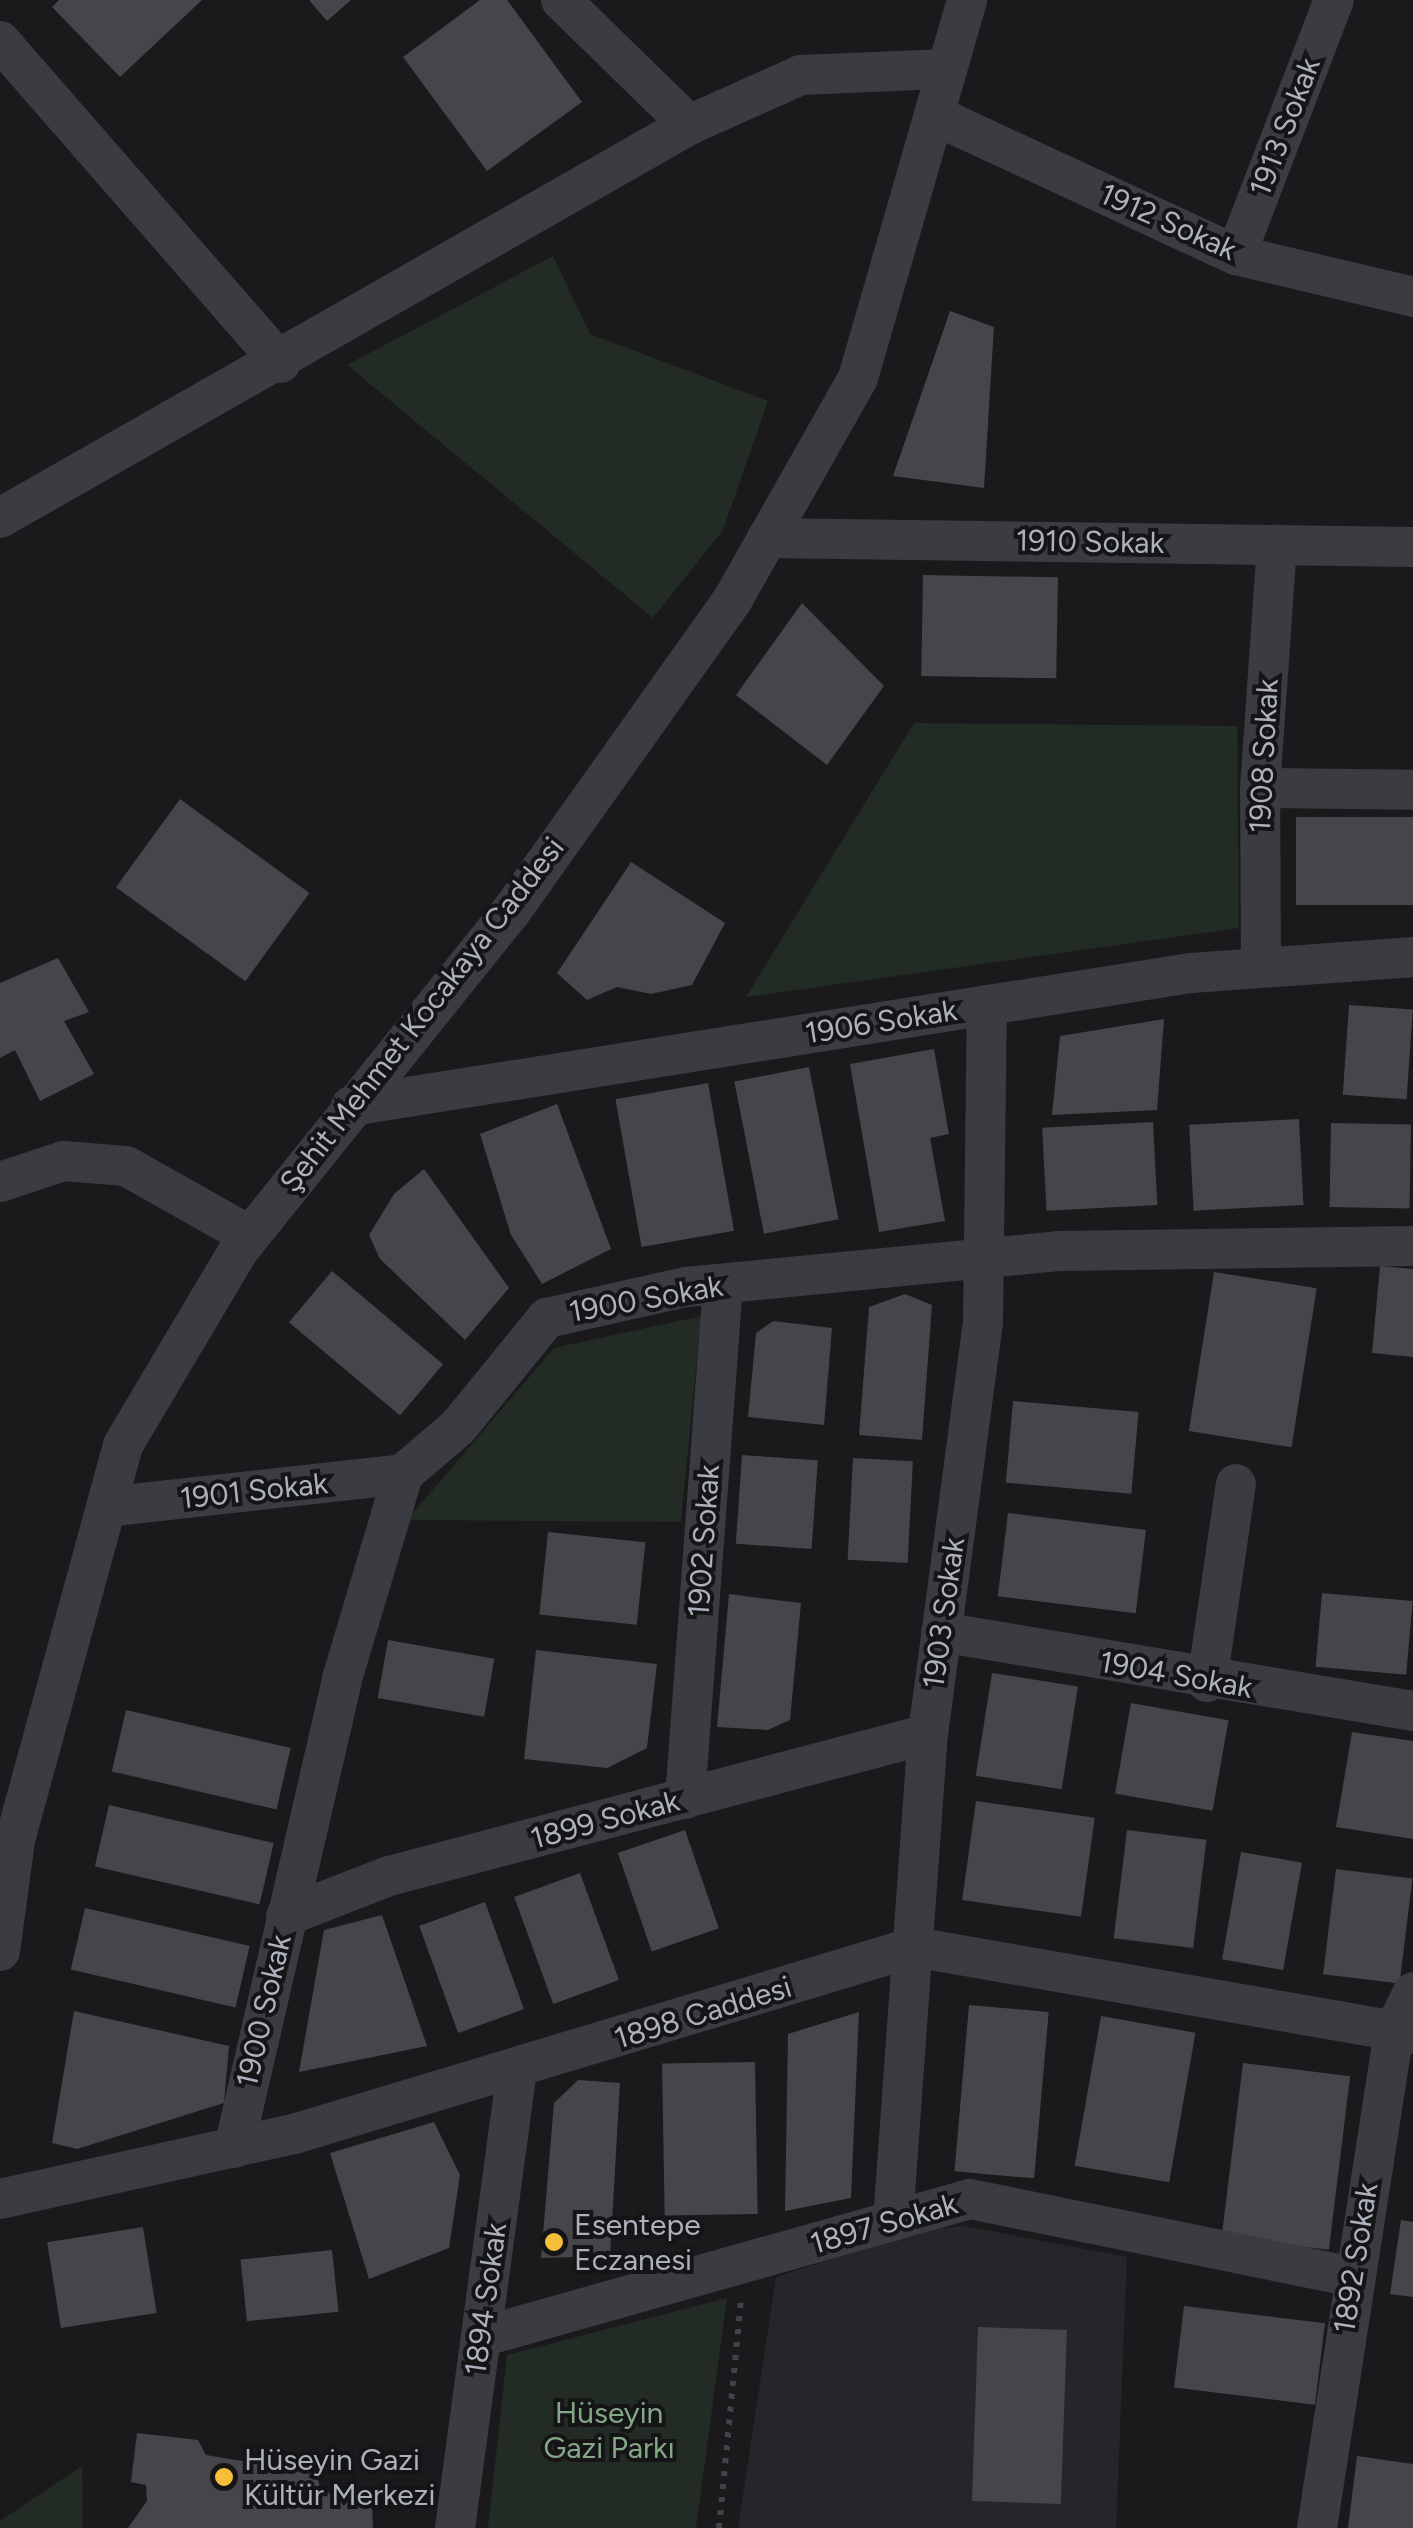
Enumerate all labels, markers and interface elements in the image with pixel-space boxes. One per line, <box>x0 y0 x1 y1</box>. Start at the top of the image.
street label: 1913 Sokak <box>1242 53 1328 201</box>
street label: 1912 Sokak <box>1094 176 1242 268</box>
street label: 1910 Sokak <box>1016 523 1164 561</box>
street label: 1908 Sokak <box>1242 678 1286 834</box>
street label: Şehit Mehmet Kocakaya Caddesi <box>272 830 572 1200</box>
street label: 1906 Sokak <box>803 992 959 1052</box>
street label: 1900 Sokak <box>566 1268 726 1330</box>
street label: 1902 Sokak <box>681 1464 727 1618</box>
street label: 1901 Sokak <box>178 1465 330 1517</box>
street label: 1903 Sokak <box>916 1535 972 1691</box>
street label: 1904 Sokak <box>1097 1644 1255 1706</box>
street label: 1899 Sokak <box>527 1783 683 1857</box>
street label: 1900 Sokak <box>229 1931 299 2091</box>
street label: 1898 Caddesi <box>610 1969 796 2057</box>
street label: 1892 Sokak <box>1326 2180 1386 2336</box>
street label: 1897 Sokak <box>806 2186 962 2262</box>
place label: Esentepe Eczanesi <box>574 2207 701 2278</box>
street label: 1894 Sokak <box>457 2220 515 2378</box>
marker: Esentepe Eczanesi <box>543 2231 565 2253</box>
park label: Hüseyin Gazi Parkı <box>543 2395 675 2466</box>
place label: Hüseyin Gazi Kültür Merkezi <box>244 2442 435 2512</box>
marker: Hüseyin Gazi Kültür Merkezi <box>213 2466 235 2488</box>

